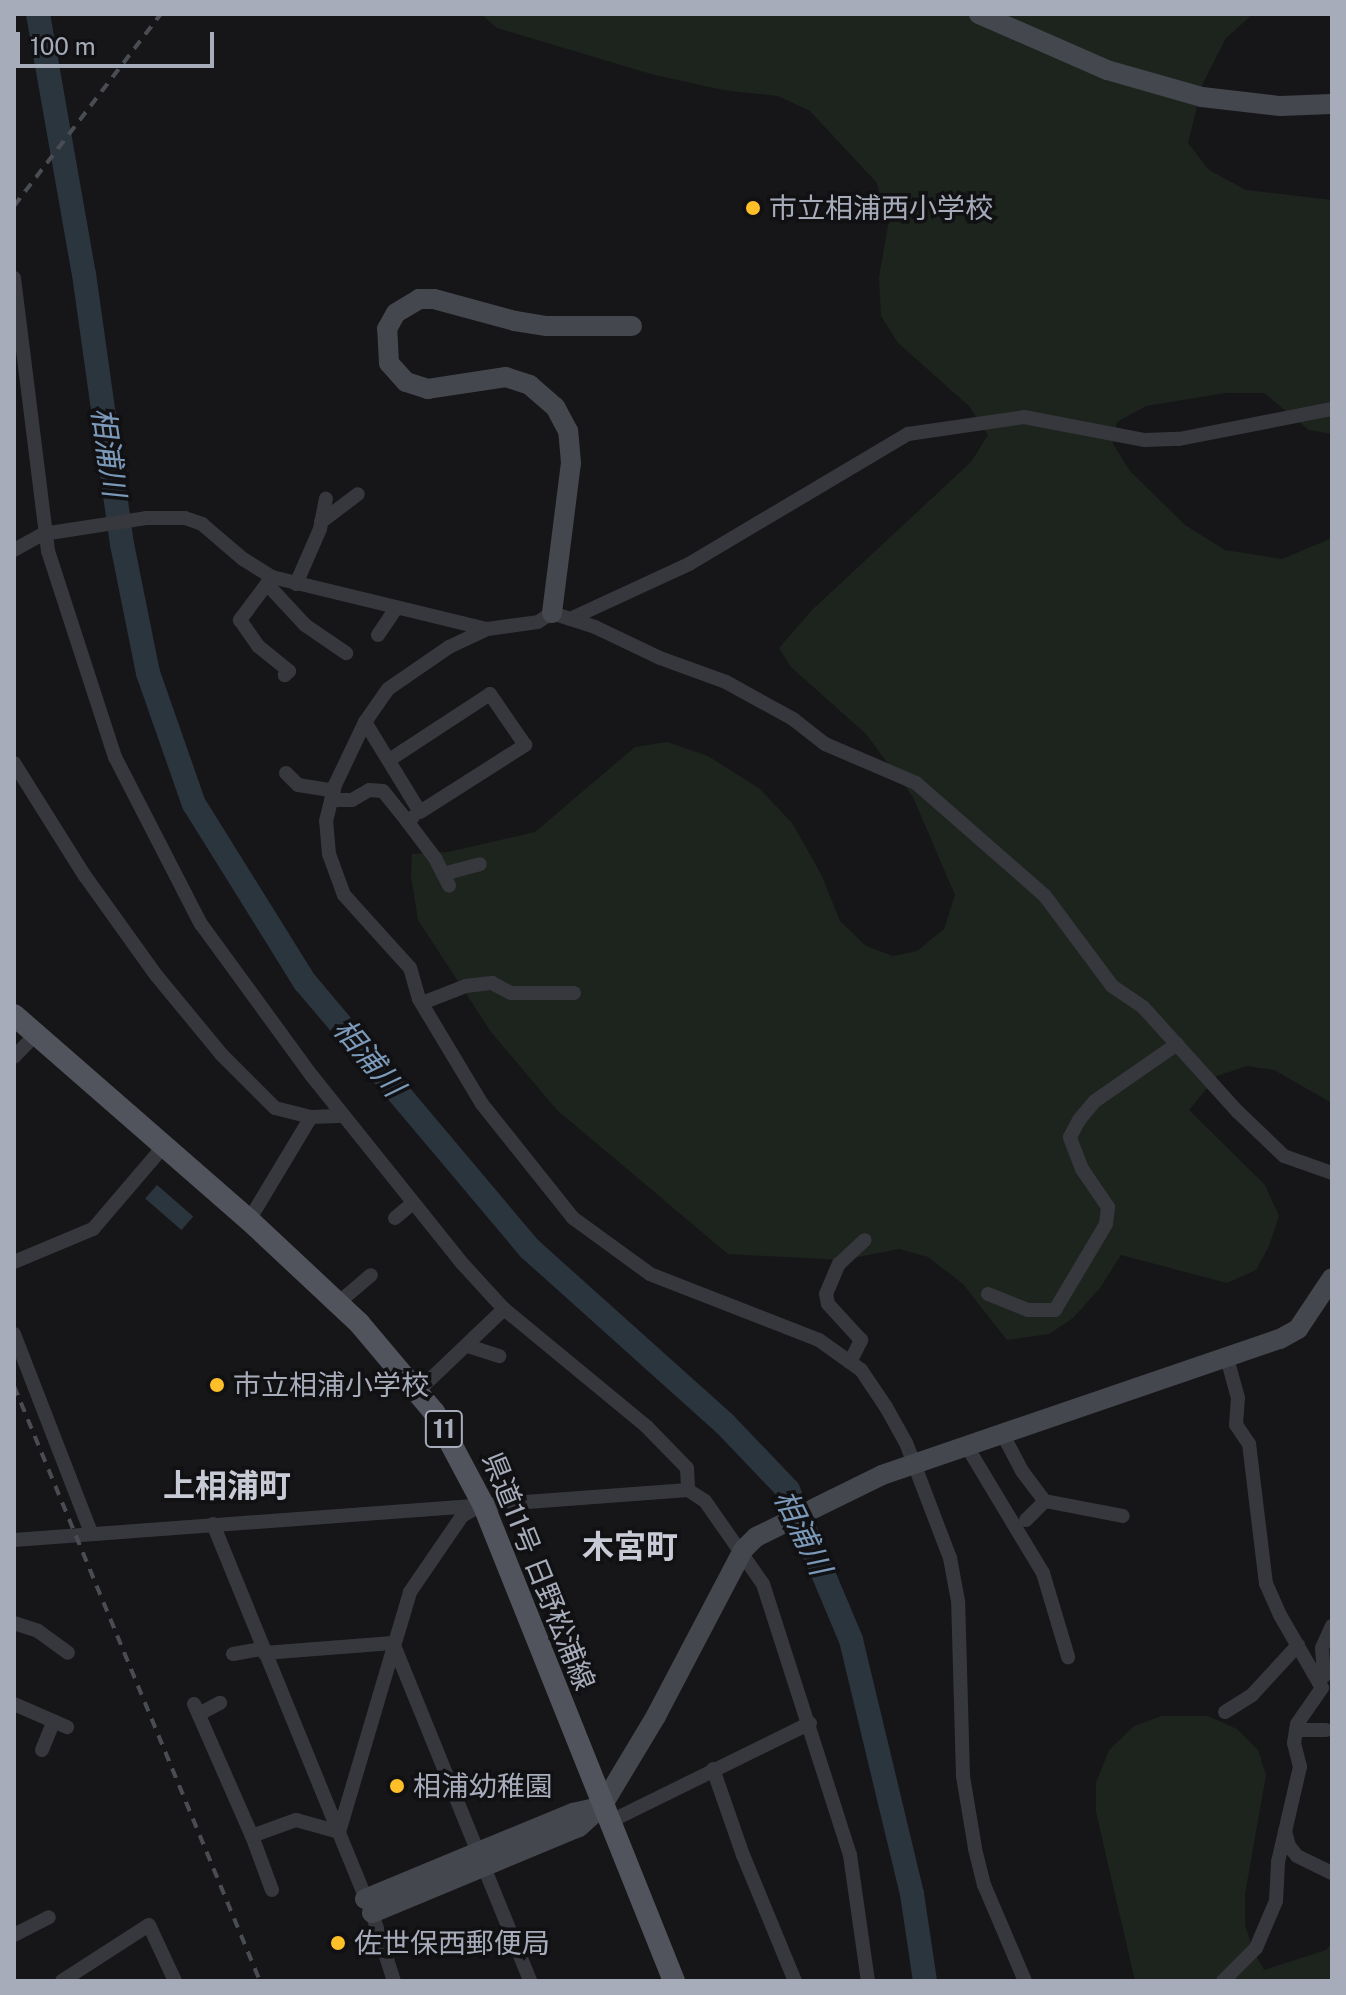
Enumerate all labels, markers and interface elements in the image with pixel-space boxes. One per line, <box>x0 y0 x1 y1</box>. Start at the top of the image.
scale bar <box>20 16 218 66</box>
text: 100 m <box>30 32 96 60</box>
place label: 市立相浦西小学校 <box>769 191 993 225</box>
marker: 市立相浦西小学校 <box>744 199 762 217</box>
water label: 相浦川 <box>85 405 133 499</box>
water label: 相浦川 <box>326 1011 412 1103</box>
place label: 市立相浦小学校 <box>233 1368 429 1402</box>
marker: 市立相浦小学校 <box>208 1376 226 1394</box>
road number: 11 <box>424 1407 464 1451</box>
street label: 県道11号 日野松浦線 <box>476 1447 602 1695</box>
district label: 上相浦町 <box>163 1467 291 1505</box>
water label: 相浦川 <box>767 1484 839 1580</box>
district label: 木宮町 <box>582 1528 678 1566</box>
place label: 相浦幼稚園 <box>413 1769 553 1803</box>
marker: 相浦幼稚園 <box>388 1777 406 1795</box>
place label: 佐世保西郵便局 <box>354 1926 550 1960</box>
marker: 佐世保西郵便局 <box>329 1934 347 1952</box>

